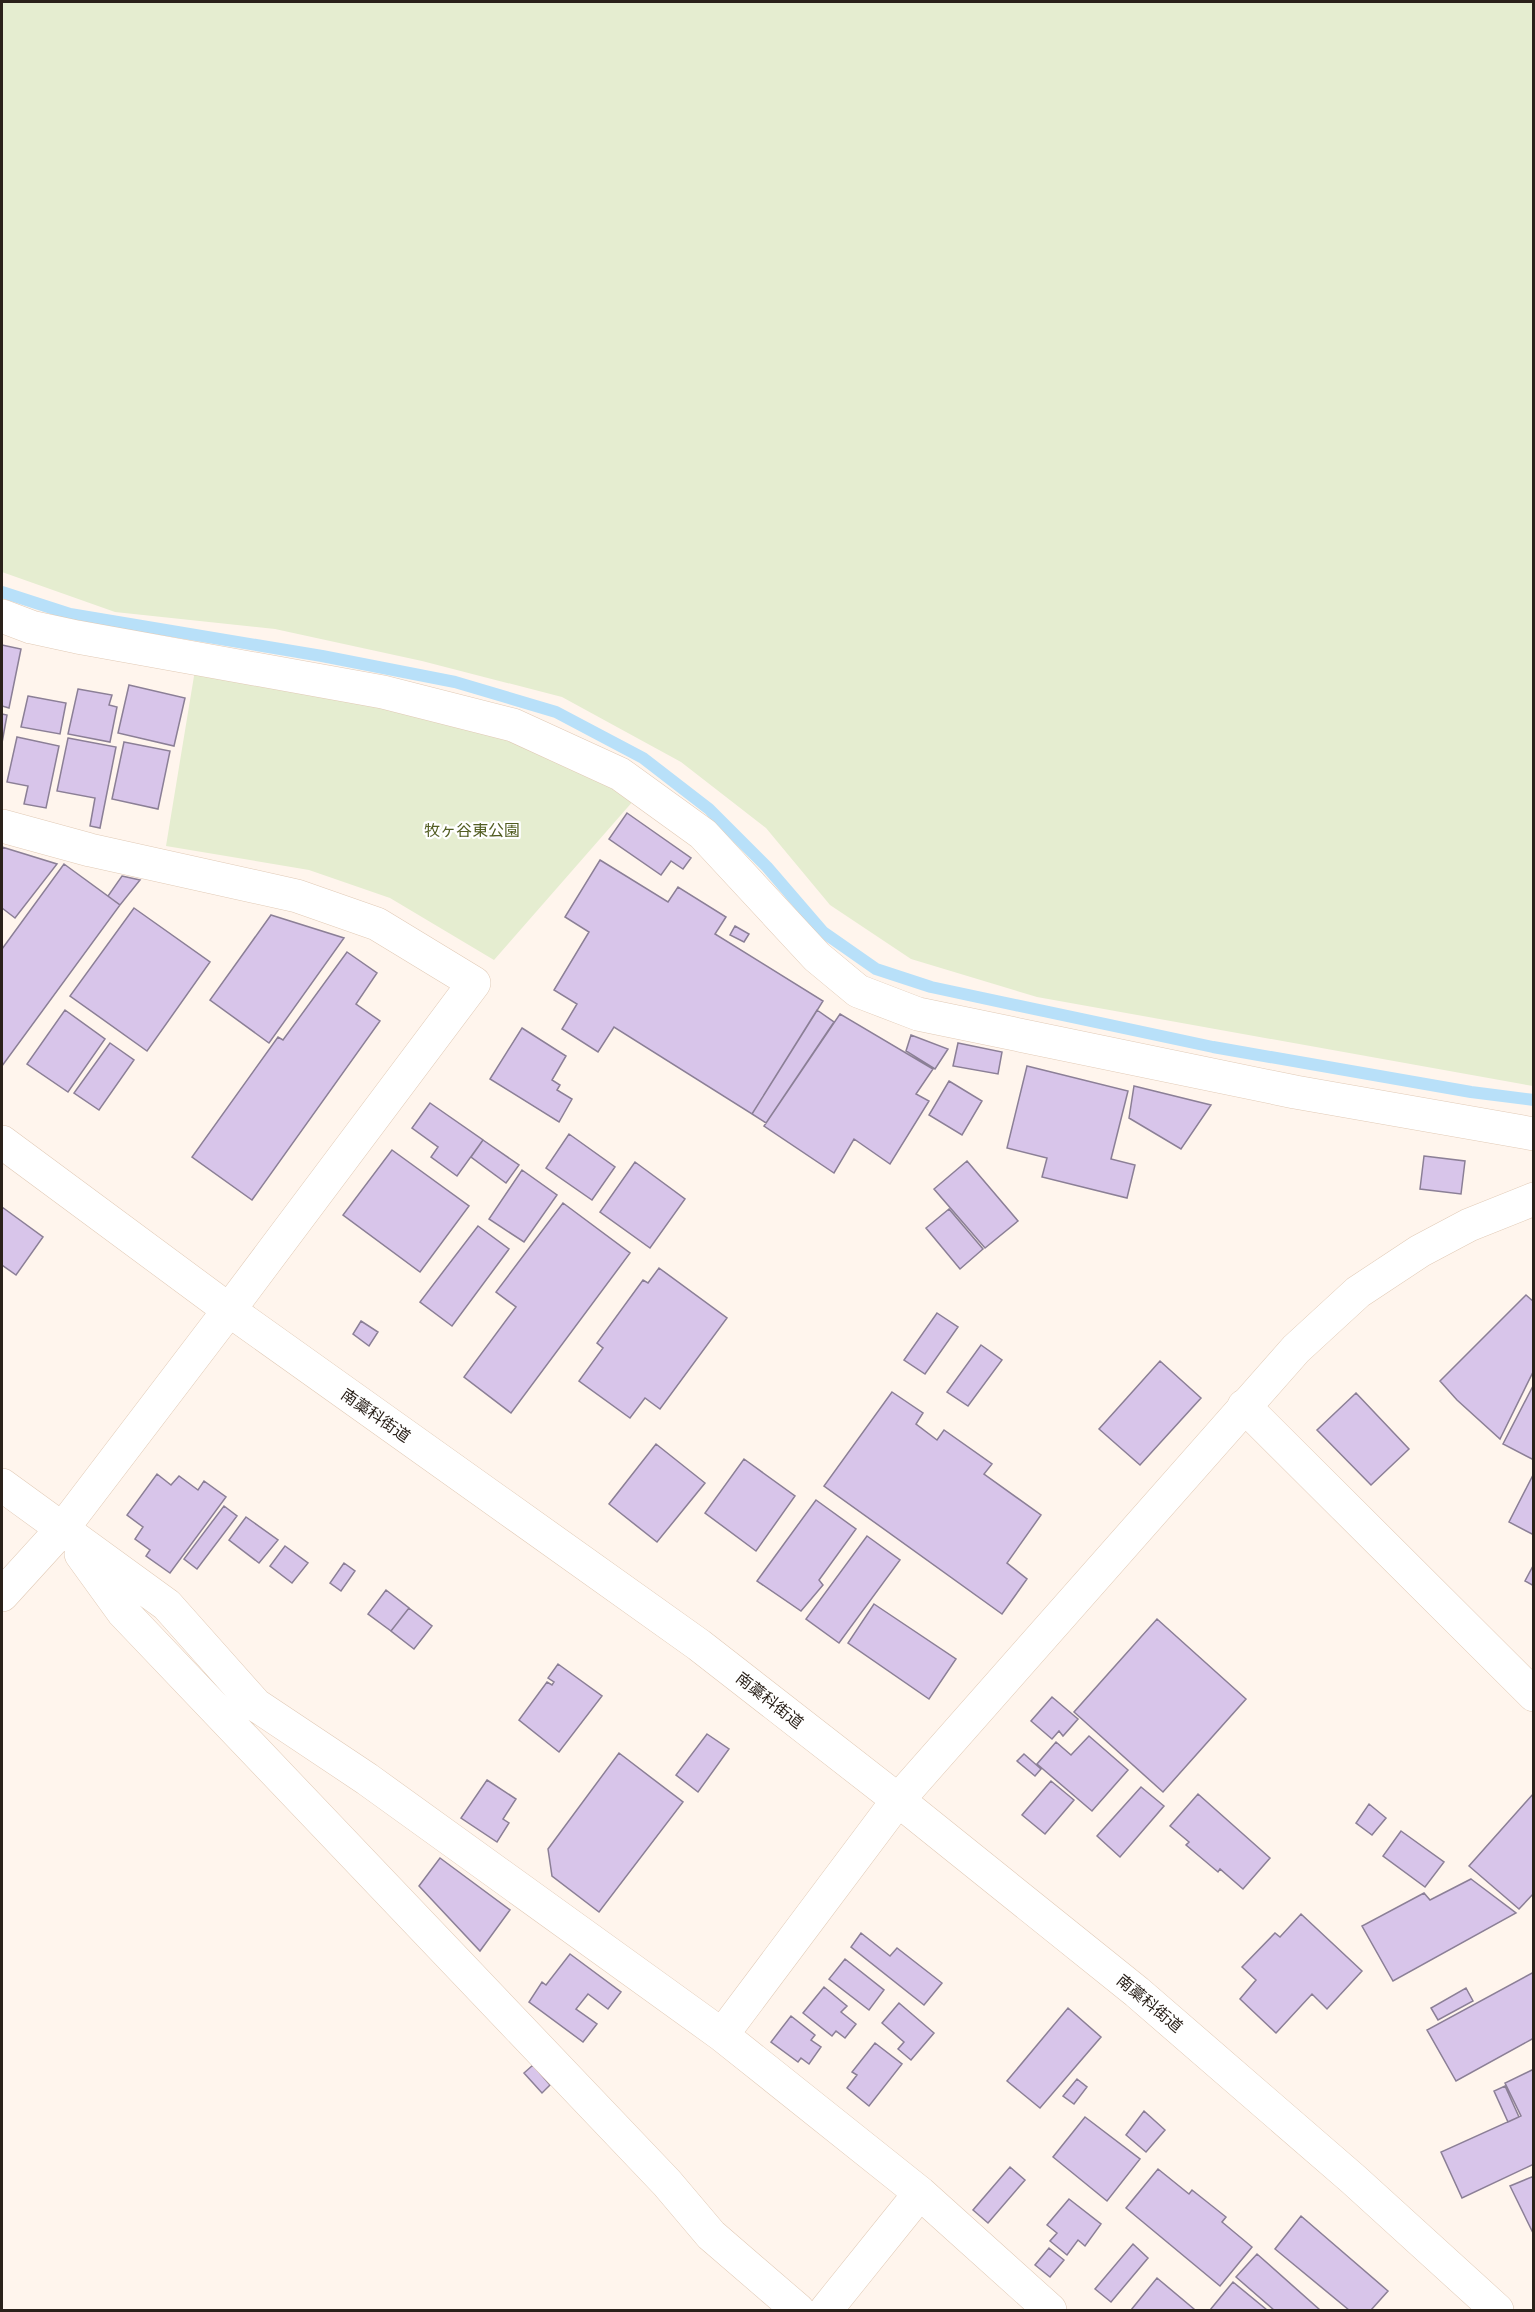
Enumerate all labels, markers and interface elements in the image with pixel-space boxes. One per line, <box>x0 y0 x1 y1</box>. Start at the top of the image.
park label: 牧ヶ谷東公園 <box>424 822 520 842</box>
street label: 南藁科街道 <box>336 1385 413 1448</box>
street label: 南藁科街道 <box>731 1669 806 1734</box>
street label: 南藁科街道 <box>1112 1971 1186 2038</box>

